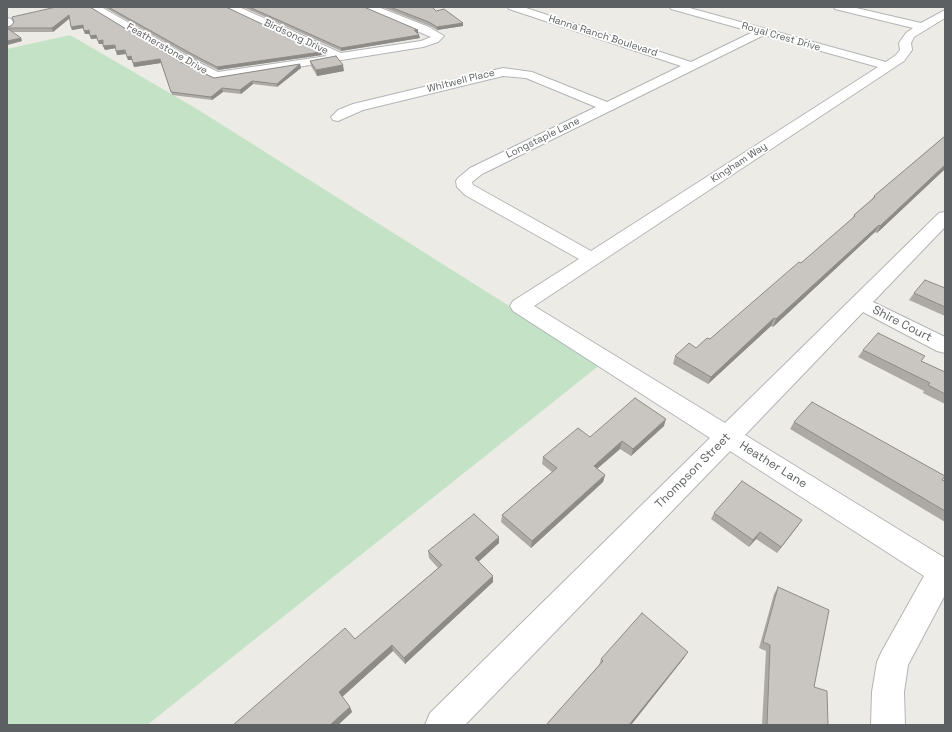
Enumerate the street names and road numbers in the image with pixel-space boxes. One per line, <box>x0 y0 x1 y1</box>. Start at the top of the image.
street label: Hanna Ranch Boulevard <box>547 13 659 59</box>
street label: Birdsong Drive <box>262 17 330 57</box>
street label: Royal Crest Drive <box>740 20 822 54</box>
street label: Featherstone Drive <box>124 21 210 77</box>
street label: Whitwell Place <box>426 67 496 95</box>
street label: Longstaple Lane <box>504 115 582 161</box>
street label: Kingham Way <box>709 140 769 186</box>
street label: Shire Court <box>870 303 934 345</box>
street label: Thompson Street <box>652 430 734 512</box>
street label: Heather Lane <box>737 438 809 492</box>

